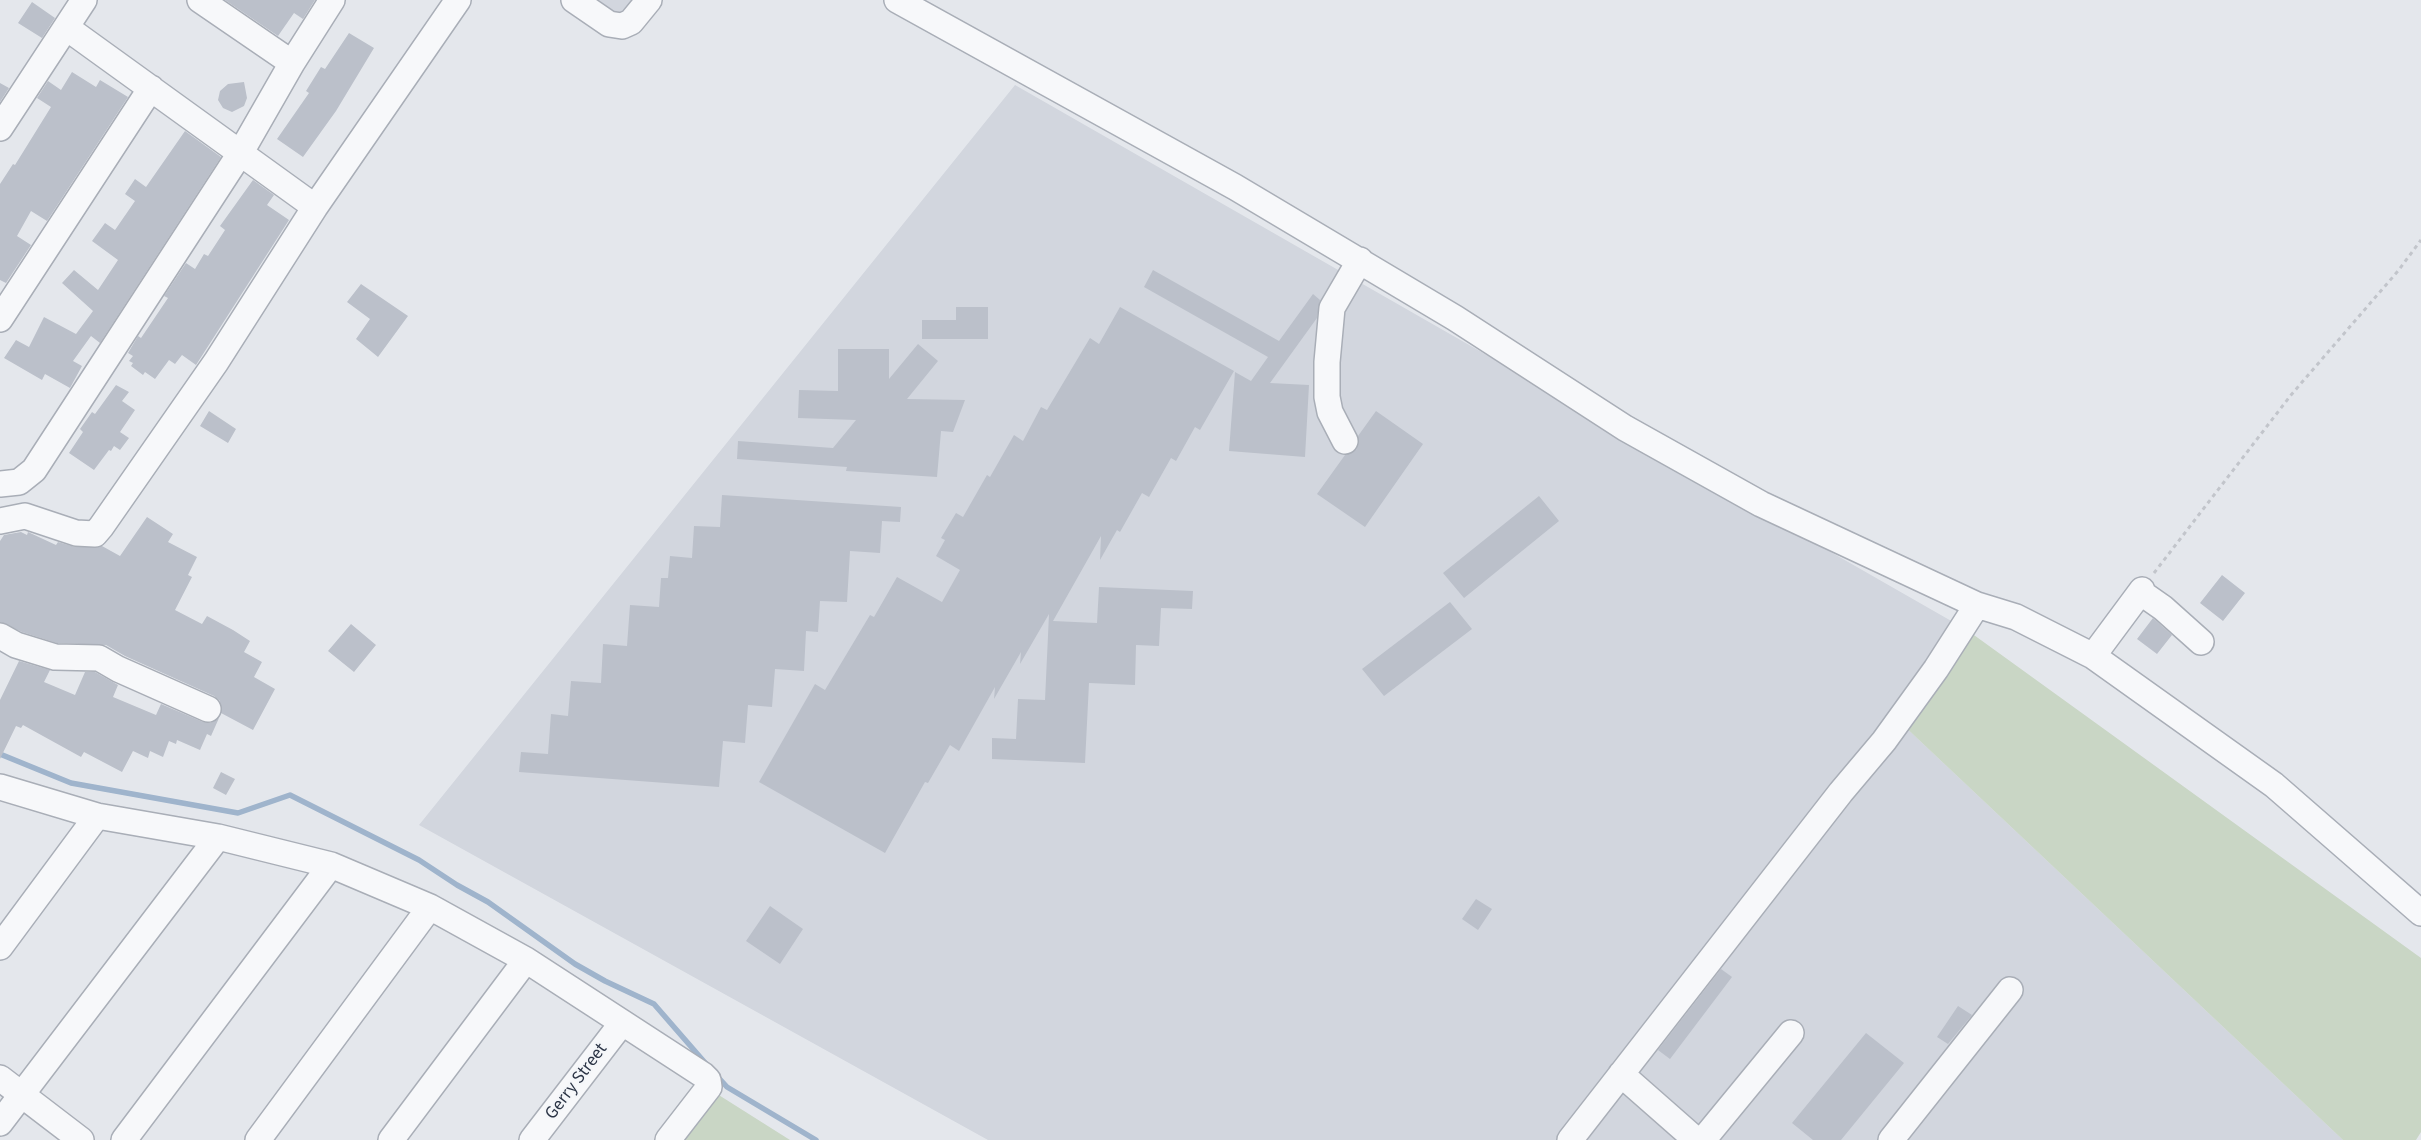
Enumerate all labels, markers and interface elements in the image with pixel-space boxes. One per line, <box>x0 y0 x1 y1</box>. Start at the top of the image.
street label: Gerry Street <box>541 1040 613 1124</box>

